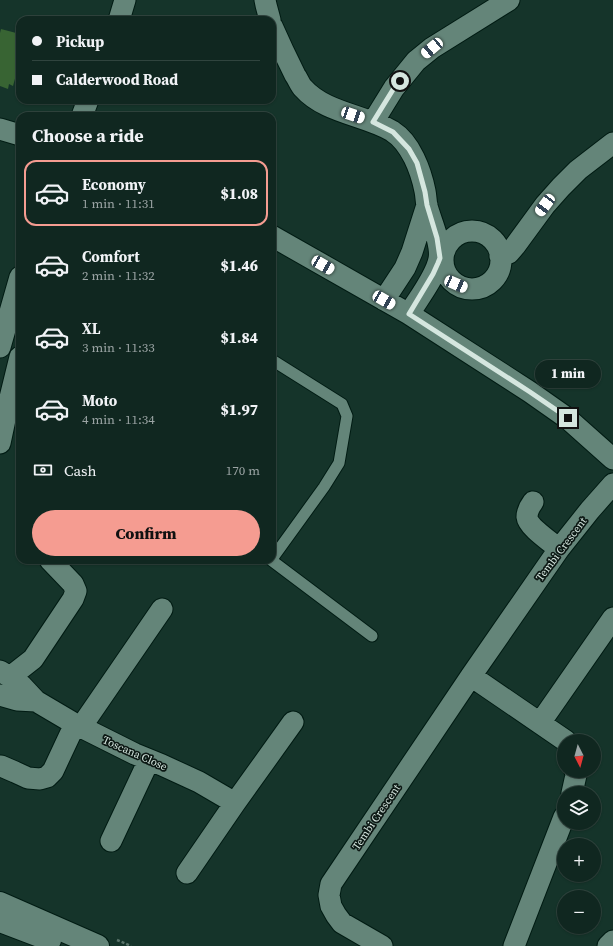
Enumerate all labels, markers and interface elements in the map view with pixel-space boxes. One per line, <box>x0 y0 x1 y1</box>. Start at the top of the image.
text: Pickup <box>56 31 104 52</box>
car <box>419 36 445 60</box>
text: Calderwood Road <box>56 69 178 90</box>
route start <box>391 72 409 90</box>
car <box>340 105 366 125</box>
text: Choose a ride <box>32 123 144 148</box>
text: Economy <box>82 174 146 195</box>
icon: car <box>34 175 70 211</box>
text: $1.08 <box>220 183 258 204</box>
car <box>533 192 557 218</box>
text: 1 min · 11:31 <box>82 195 155 212</box>
text: Comfort <box>82 246 140 267</box>
icon: car <box>34 247 70 283</box>
car <box>310 254 336 276</box>
text: $1.46 <box>220 255 258 276</box>
text: 2 min · 11:32 <box>82 267 155 284</box>
car <box>443 274 469 294</box>
car <box>371 289 397 311</box>
text: XL <box>82 318 101 339</box>
icon: car <box>34 319 70 355</box>
text: $1.84 <box>220 327 258 348</box>
text: 3 min · 11:33 <box>82 339 155 356</box>
callout: 1 min <box>535 360 601 388</box>
text: 1 min <box>551 365 585 382</box>
text: Moto <box>82 390 117 411</box>
icon: car <box>34 391 70 427</box>
text: $1.97 <box>220 399 258 420</box>
route end <box>559 409 577 427</box>
text: 4 min · 11:34 <box>82 411 155 428</box>
icon: cash <box>32 459 54 481</box>
text: Cash <box>64 460 96 481</box>
text: 170 m <box>226 462 260 479</box>
button: Confirm <box>32 510 260 556</box>
street label: Tembi Crescent <box>532 514 591 584</box>
street label: Toscana Close <box>100 733 170 775</box>
north arrow <box>557 734 601 778</box>
map controls <box>557 734 601 934</box>
street label: Tembi Crescent <box>349 781 404 853</box>
button: layers <box>557 786 601 830</box>
button: + <box>557 838 601 882</box>
button: − <box>557 890 601 934</box>

